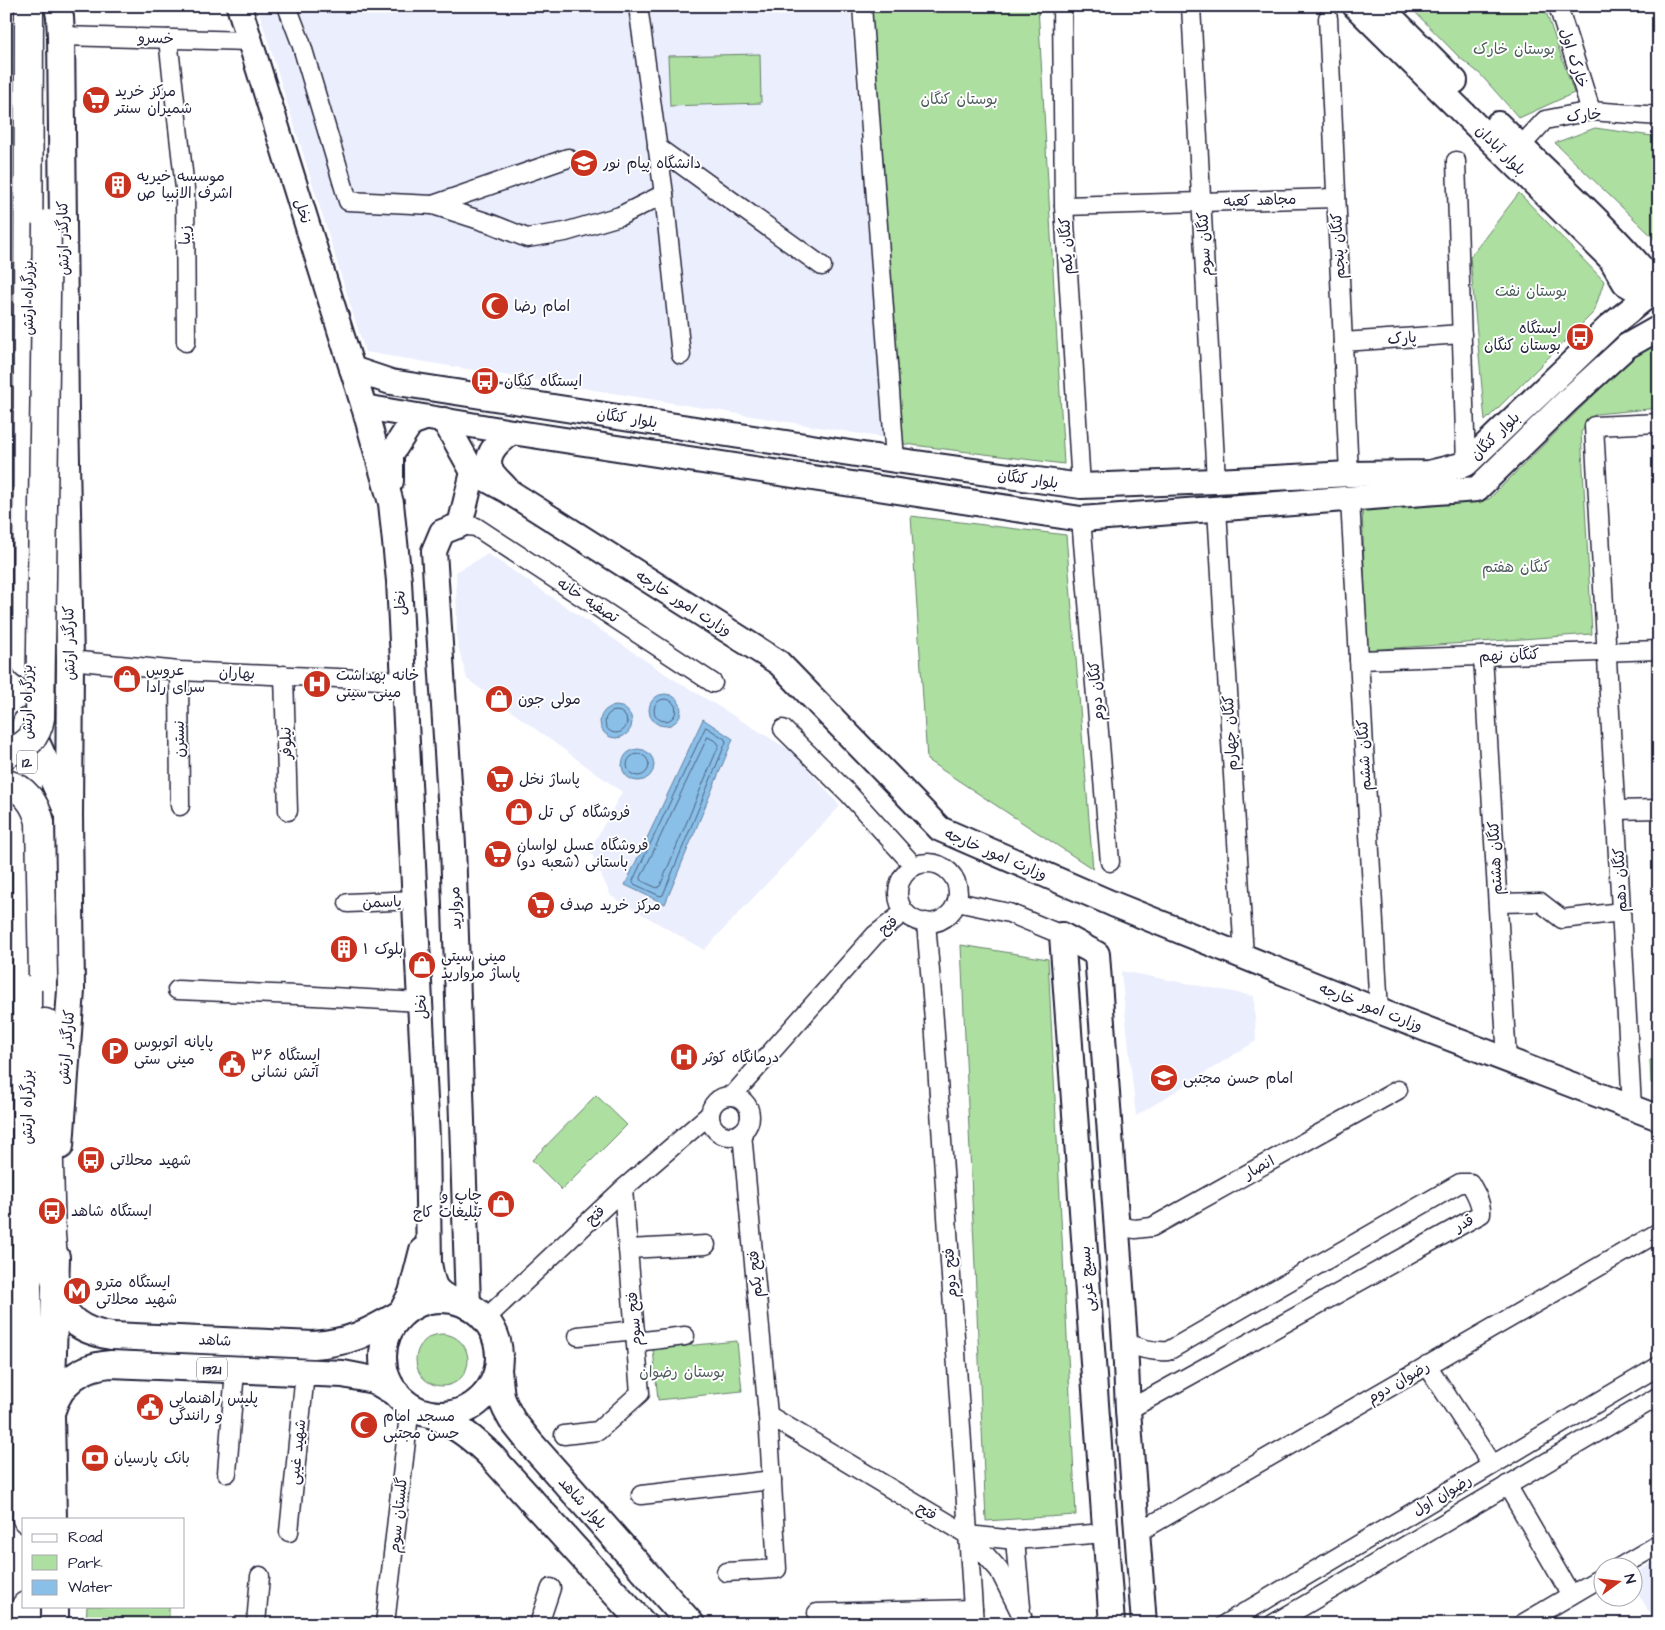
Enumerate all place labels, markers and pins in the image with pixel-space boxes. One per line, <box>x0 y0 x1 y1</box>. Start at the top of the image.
place label: مرکز خرید شمیران سنتر <box>113 81 192 119</box>
supermarket icon: مرکز خرید شمیران سنتر <box>81 85 111 115</box>
school or university icon: دانشگاه پیام نور <box>569 148 599 178</box>
place label: دانشگاه پیام نور <box>602 153 701 174</box>
place label: موسسه خیریه اشرف الانبیا ص <box>137 166 233 204</box>
building icon: موسسه خیریه اشرف الانبیا ص <box>103 170 133 200</box>
mosque icon: امام رضا <box>480 291 510 321</box>
place label: امام رضا <box>514 296 570 317</box>
place label: ایستگاه بوستان کنگان <box>1484 318 1561 356</box>
bus stop icon: ایستگاه بوستان کنگان <box>1565 322 1595 352</box>
bus stop icon: ایستگاه کنگان <box>470 366 500 396</box>
place label: ایستگاه کنگان <box>504 371 582 392</box>
place label: عروس سرای رادا <box>146 660 205 698</box>
shop icon: عروس سرای رادا <box>112 664 142 694</box>
place label: خانه بهداشت مینی سیتی <box>336 665 419 703</box>
hospital icon: خانه بهداشت مینی سیتی <box>302 669 332 699</box>
shop icon: مولی جون <box>484 684 514 714</box>
place label: مولی جون <box>518 689 581 710</box>
supermarket icon: پاساژ نخل <box>485 764 515 794</box>
place label: پاساژ نخل <box>519 769 580 790</box>
shop icon: فروشگاه کی تل <box>504 797 534 827</box>
place label: فروشگاه کی تل <box>538 802 630 823</box>
place label: فروشگاه عسل لواسان باستانی (شعبه دو) <box>517 835 649 873</box>
supermarket icon: فروشگاه عسل لواسان باستانی (شعبه دو) <box>483 839 513 869</box>
supermarket icon: مرکز خرید صدف <box>526 890 556 920</box>
place label: مرکز خرید صدف <box>560 895 661 916</box>
building icon: ۱ بلوک <box>329 934 359 964</box>
place label: ۱ بلوک <box>363 939 403 960</box>
place label: مینی سیتی پاساژ مروارید <box>441 946 520 984</box>
shop icon: مینی سیتی پاساژ مروارید <box>407 950 437 980</box>
place label: پایانه اتوبوس مینی ستی <box>134 1032 213 1070</box>
parking icon: پایانه اتوبوس مینی ستی <box>100 1036 130 1066</box>
hospital icon: درمانگاه کوثر <box>669 1042 699 1072</box>
place label: ایستگاه ۳۶ آتش نشانی <box>251 1045 321 1083</box>
place label: درمانگاه کوثر <box>701 1047 779 1068</box>
public building icon: ایستگاه ۳۶ آتش نشانی <box>217 1049 247 1079</box>
school or university icon: امام حسن مجتبی <box>1149 1063 1179 1093</box>
place label: امام حسن مجتبی <box>1183 1068 1293 1089</box>
bus stop icon: شهید محلاتی <box>76 1145 106 1175</box>
place label: شهید محلاتی <box>110 1150 191 1171</box>
place label: چاپ و تبلیغات کاج <box>413 1185 483 1223</box>
shop icon: چاپ و تبلیغات کاج <box>486 1189 516 1219</box>
bus stop icon: ایستگاه شاهد <box>37 1196 67 1226</box>
place label: ایستگاه شاهد <box>71 1201 152 1222</box>
place label: ایستگاه مترو شهید محلاتی <box>95 1272 177 1310</box>
metro station icon: ایستگاه مترو شهید محلاتی <box>62 1276 92 1306</box>
place label: پلیس راهنمایی و رانندگی <box>169 1388 258 1426</box>
public building icon: پلیس راهنمایی و رانندگی <box>135 1392 165 1422</box>
place label: مسجد امام حسن مجتبی <box>383 1406 460 1444</box>
mosque icon: مسجد امام حسن مجتبی <box>349 1410 379 1440</box>
bank icon: بانک پارسیان <box>80 1443 110 1473</box>
place label: بانک پارسیان <box>114 1448 190 1469</box>

